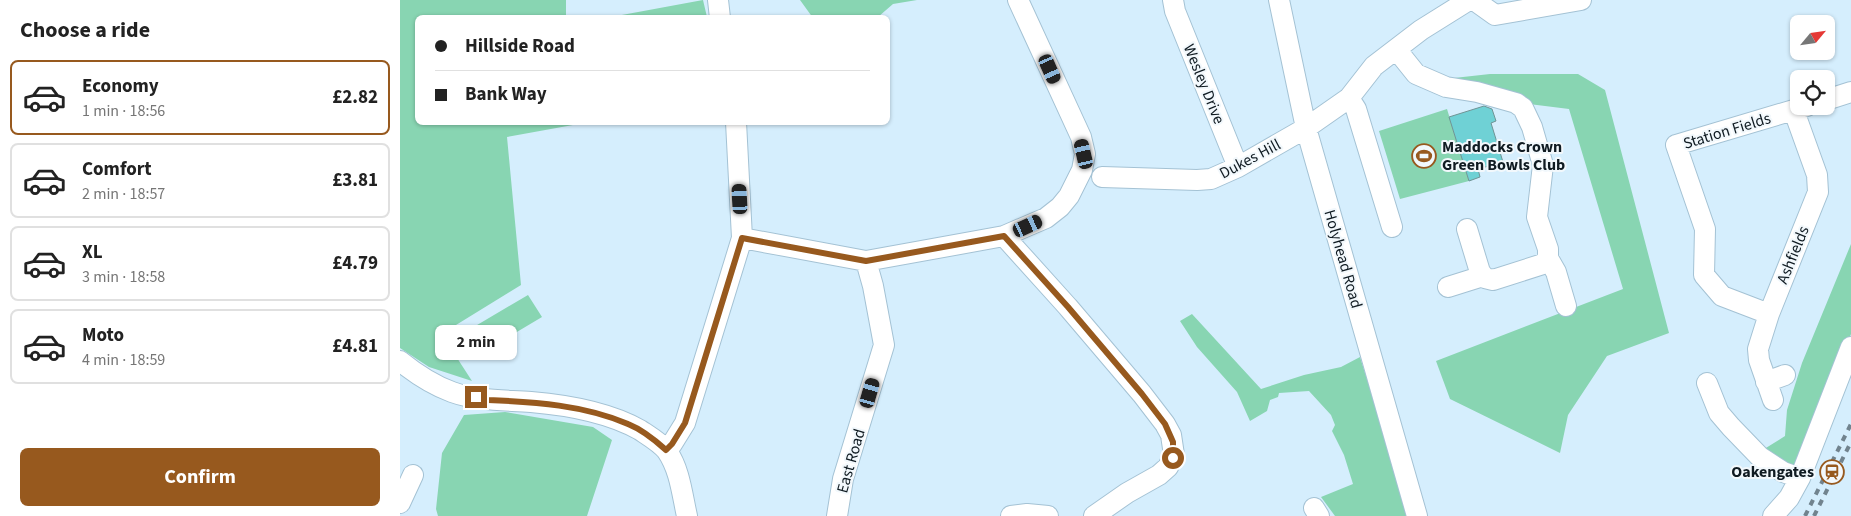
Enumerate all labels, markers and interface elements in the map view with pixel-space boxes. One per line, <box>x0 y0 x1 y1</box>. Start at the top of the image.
text: Choose a ride <box>20 14 150 46</box>
north arrow <box>1790 15 1835 60</box>
map controls <box>1790 15 1835 115</box>
text: Hillside Road <box>465 33 575 60</box>
street label: Wesley Drive <box>1178 41 1230 127</box>
car <box>1037 52 1062 86</box>
button: locate <box>1790 70 1835 115</box>
text: Economy <box>82 73 159 100</box>
icon: car <box>22 75 67 120</box>
text: Bank Way <box>465 81 547 108</box>
text: £2.82 <box>332 84 378 111</box>
text: 1 min · 18:56 <box>82 100 165 122</box>
street label: Station Fields <box>1681 107 1774 155</box>
street label: Dukes Hill <box>1215 134 1285 184</box>
place label: Maddocks Crown Green Bowls Club <box>1442 136 1565 176</box>
car <box>1073 138 1094 170</box>
sports icon: Maddocks Crown Green Bowls Club <box>1411 143 1437 169</box>
text: Comfort <box>82 156 152 183</box>
icon: car <box>22 158 67 203</box>
text: £3.81 <box>332 167 378 194</box>
text: 2 min · 18:57 <box>82 183 165 205</box>
car <box>731 184 748 214</box>
street label: Holyhead Road <box>1318 207 1368 311</box>
car <box>1011 213 1044 239</box>
street label: Ashfields <box>1771 222 1815 287</box>
text: XL <box>82 239 103 266</box>
icon: car <box>22 241 67 286</box>
text: £4.79 <box>332 250 378 277</box>
text: 3 min · 18:58 <box>82 266 165 288</box>
text: Moto <box>82 322 124 349</box>
icon: car <box>22 324 67 369</box>
callout: 2 min <box>435 324 517 360</box>
text: 2 min <box>457 331 495 353</box>
text: £4.81 <box>332 333 378 360</box>
text: 4 min · 18:59 <box>82 349 165 371</box>
car <box>858 377 881 409</box>
route end <box>465 386 487 408</box>
street label: East Road <box>831 426 871 496</box>
route start <box>1162 447 1184 469</box>
button: Confirm <box>20 448 380 506</box>
station icon: Oakengates <box>1819 459 1845 485</box>
place label: Oakengates <box>1731 461 1814 483</box>

